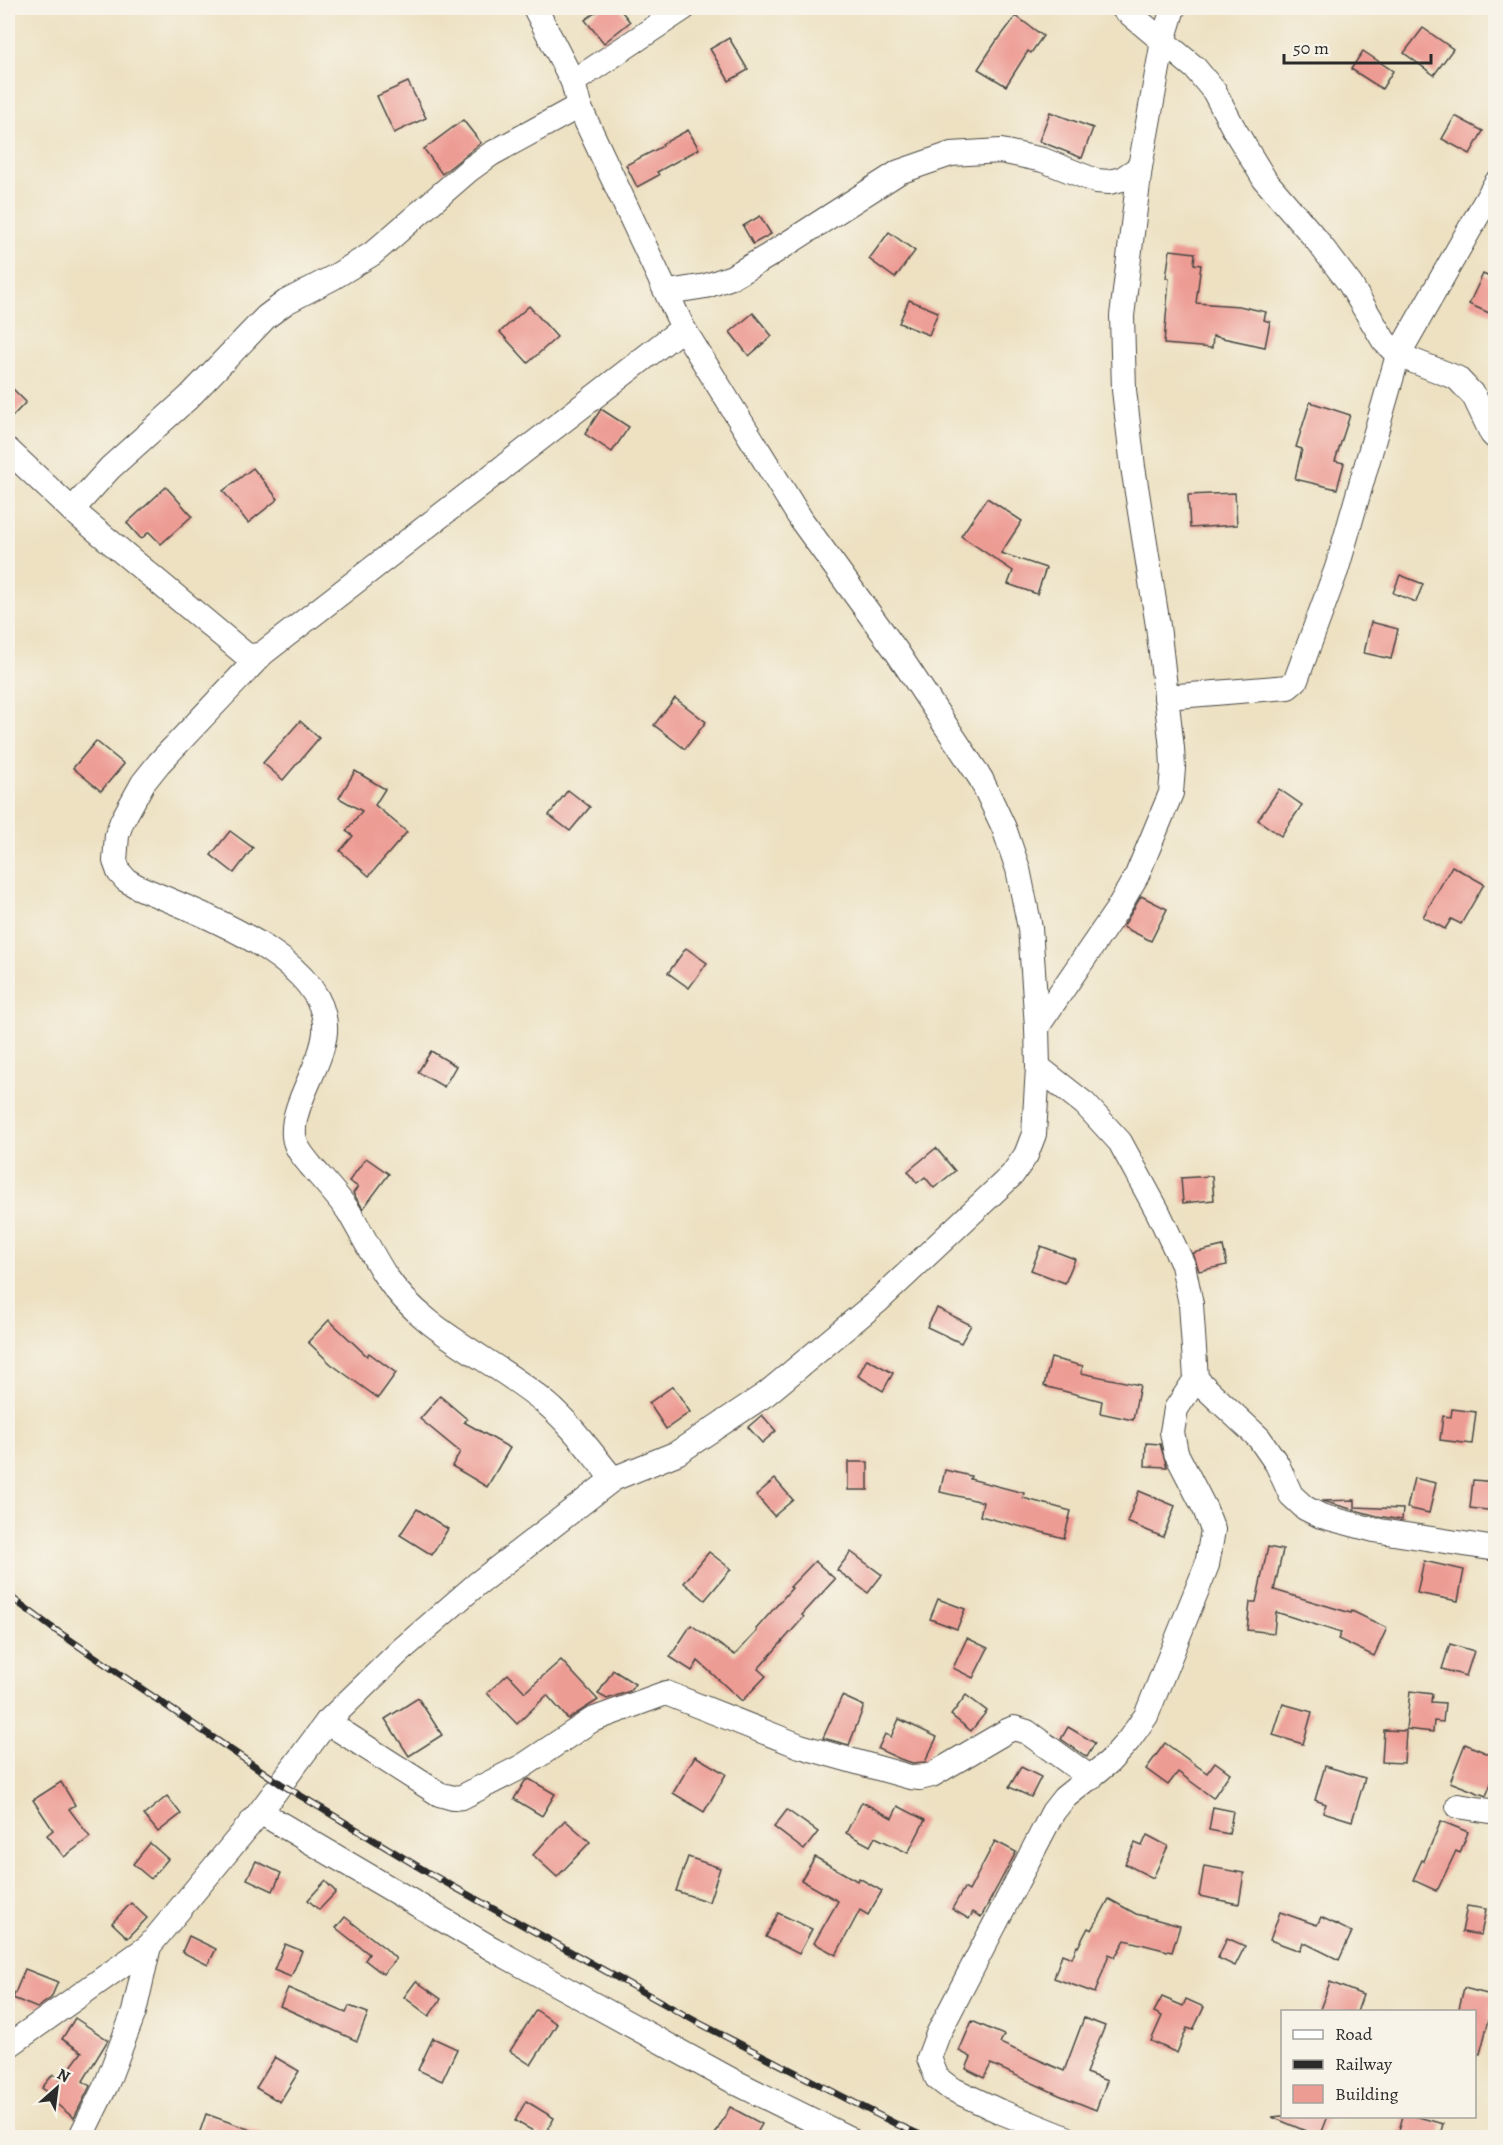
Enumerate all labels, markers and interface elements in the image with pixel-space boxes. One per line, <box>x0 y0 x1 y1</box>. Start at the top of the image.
scale bar <box>1284 27 1431 65</box>
text: 50 m <box>1293 36 1329 60</box>
legend <box>1281 2010 1476 2118</box>
text: Road <box>1335 2022 1373 2046</box>
text: Railway <box>1335 2052 1393 2076</box>
north arrow <box>27 2058 87 2118</box>
text: N <box>53 2063 74 2088</box>
text: Building <box>1335 2082 1399 2106</box>

